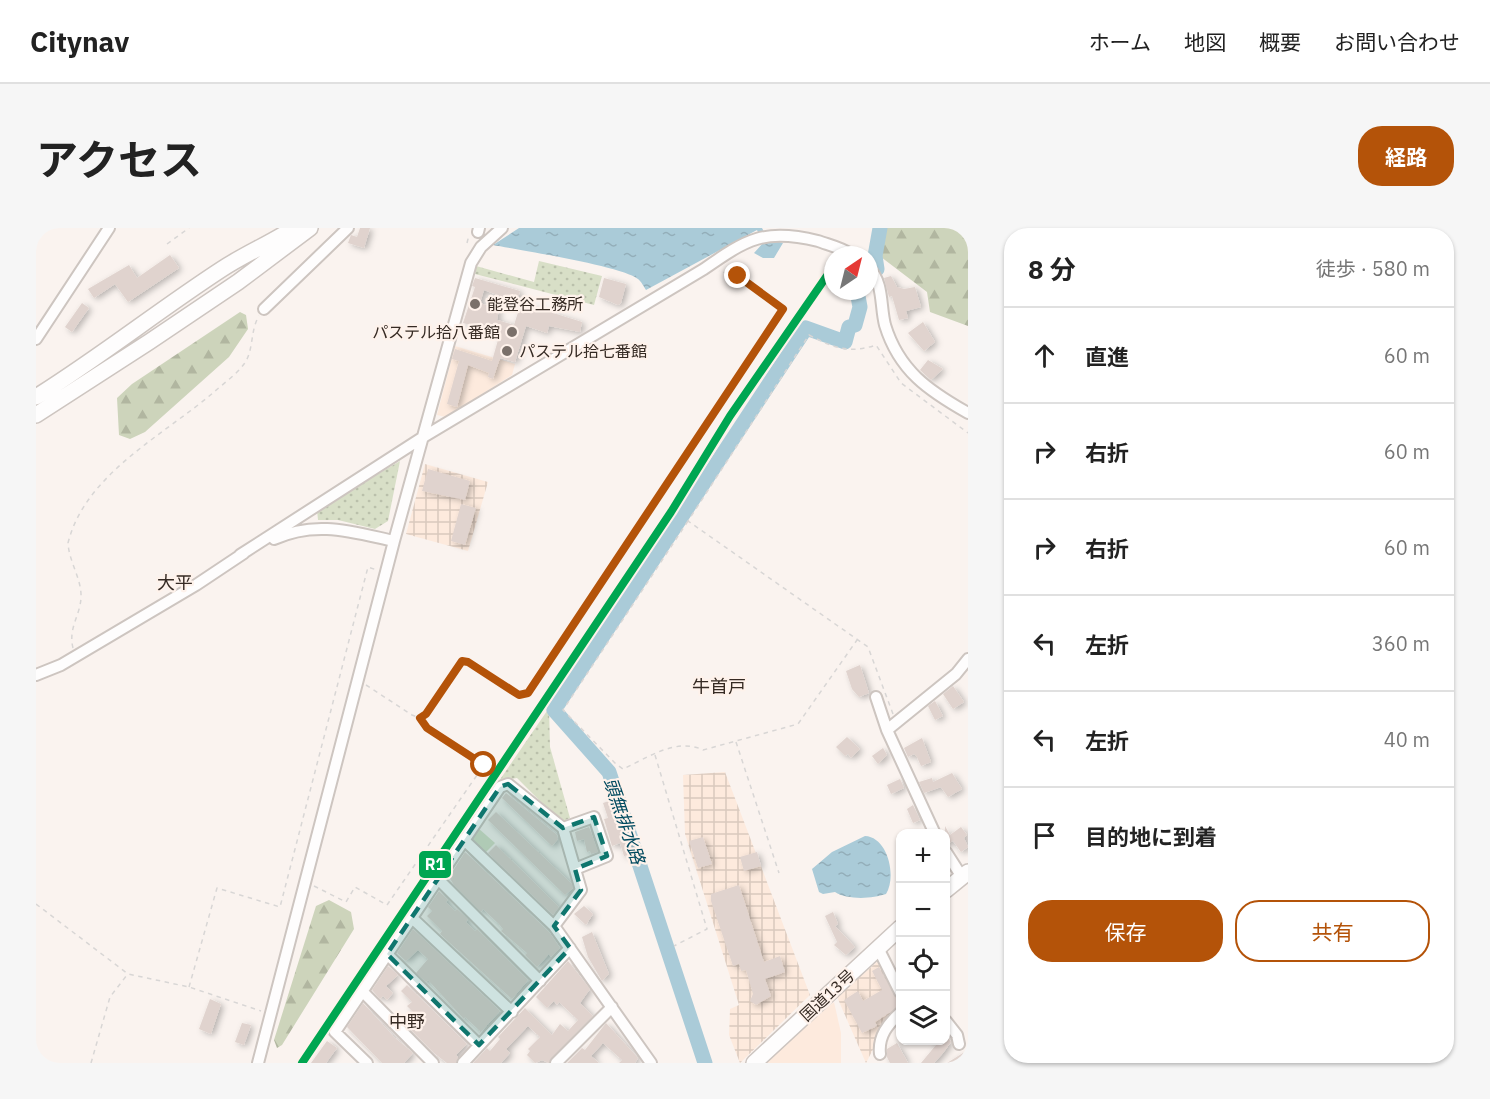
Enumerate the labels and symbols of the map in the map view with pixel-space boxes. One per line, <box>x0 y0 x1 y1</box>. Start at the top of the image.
north arrow <box>824 246 878 300</box>
route end <box>724 262 750 288</box>
place label: 能登谷工務所 <box>487 294 583 314</box>
marker: 能登谷工務所 <box>468 297 482 311</box>
place label: パステル拾八番館 <box>372 322 500 342</box>
marker: パステル拾八番館 <box>505 325 519 339</box>
place label: パステル拾七番館 <box>519 341 647 361</box>
marker: パステル拾七番館 <box>500 344 514 358</box>
district label: 大平 <box>157 571 193 594</box>
district label: 牛首戸 <box>692 675 746 698</box>
route start <box>470 751 496 777</box>
water label: 頭無排水路 <box>599 775 651 869</box>
line badge: R1 <box>418 850 452 879</box>
text: R1 <box>425 854 446 874</box>
street label: 国道13号 <box>796 965 858 1025</box>
district label: 中野 <box>389 1010 425 1033</box>

